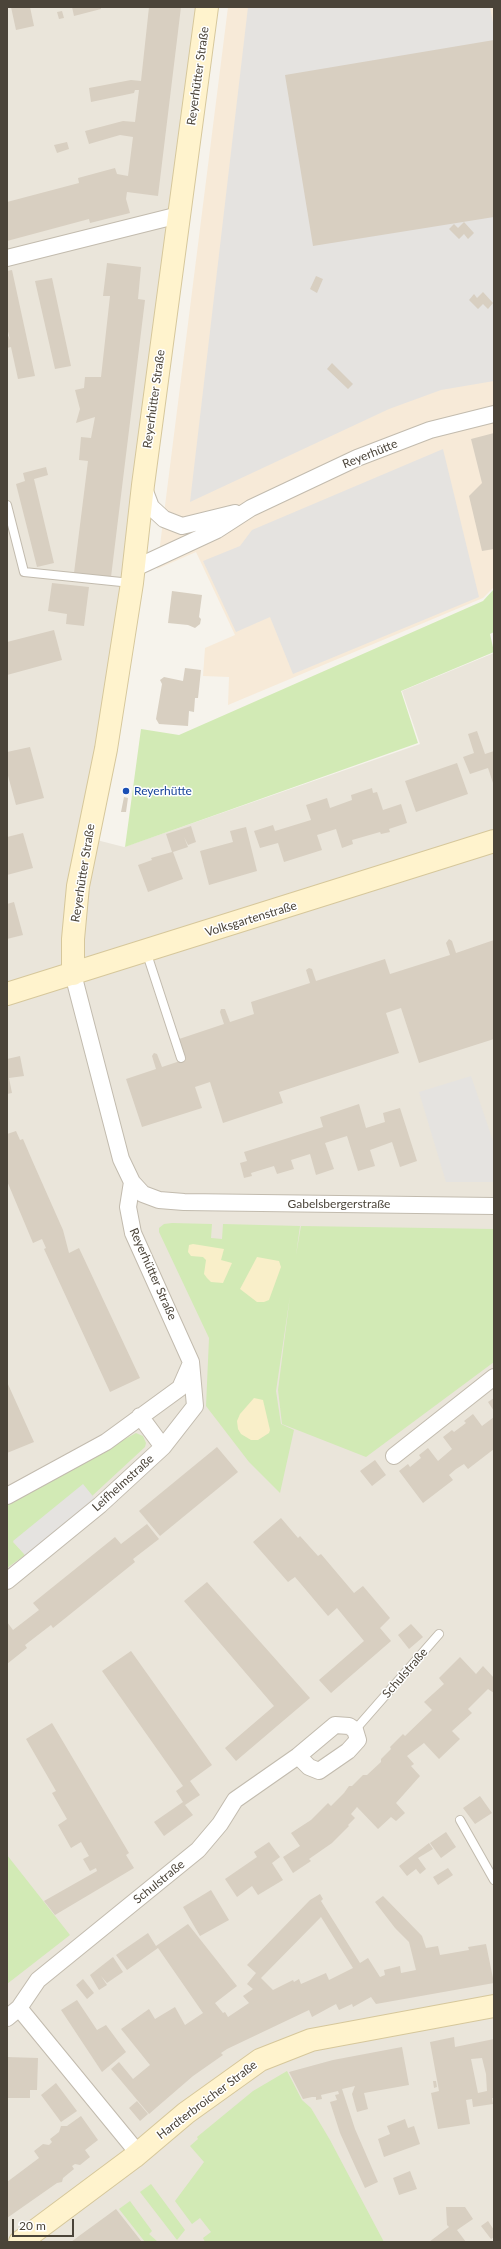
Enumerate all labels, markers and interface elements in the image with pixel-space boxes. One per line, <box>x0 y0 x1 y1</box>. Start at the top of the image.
street label: Reyerhütter Straße <box>184 26 212 126</box>
street label: Reyerhütter Straße <box>140 349 168 449</box>
street label: Reyerhütte <box>340 436 400 472</box>
place label: Reyerhütte <box>134 784 192 798</box>
marker: Reyerhütte <box>121 786 131 796</box>
street label: Reyerhütter Straße <box>68 823 98 923</box>
street label: Volksgartenstraße <box>203 898 299 940</box>
street label: Gabelsbergerstraße <box>288 1197 390 1211</box>
street label: Reyerhütter Straße <box>126 1226 180 1322</box>
street label: Leifhelmstraße <box>89 1452 157 1514</box>
street label: Schulstraße <box>379 1645 431 1701</box>
street label: Schulstraße <box>131 1857 187 1907</box>
street label: Hardterbroicher Straße <box>154 2058 260 2142</box>
scale bar <box>14 2211 76 2237</box>
text: 20 m <box>19 2218 46 2233</box>

